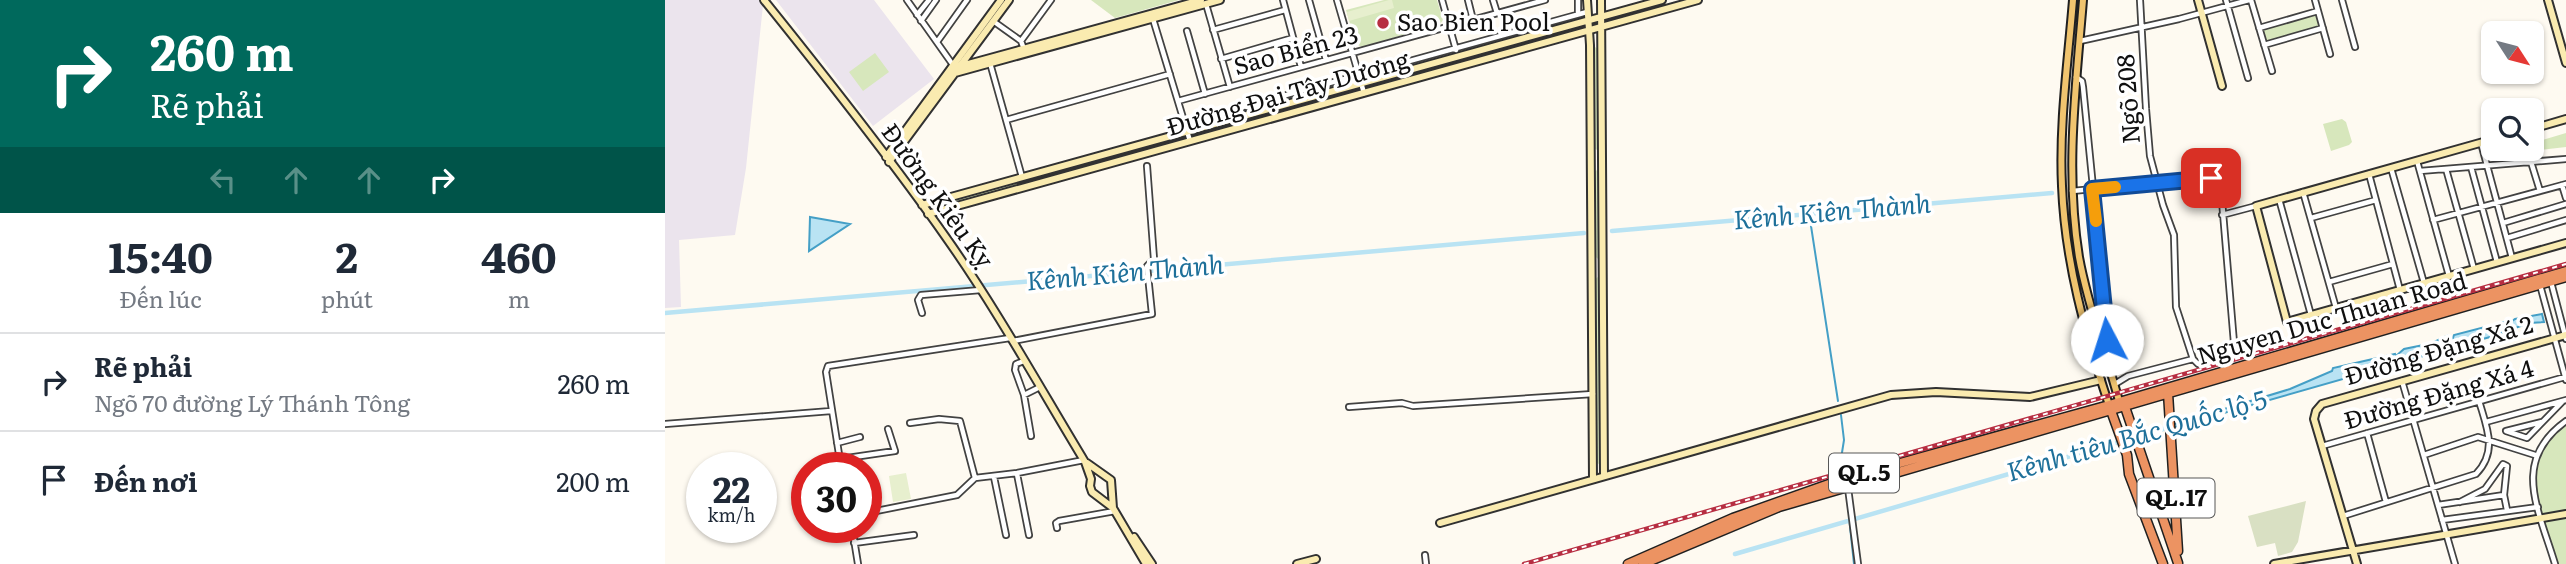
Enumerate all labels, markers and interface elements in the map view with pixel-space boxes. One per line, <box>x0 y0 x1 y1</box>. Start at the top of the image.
place label: Sao Bien Pool <box>1397 3 1550 38</box>
text: 260 m <box>150 13 294 86</box>
street label: Sao Biển 23 <box>1229 15 1362 82</box>
marker: Sao Bien Pool <box>1375 15 1391 31</box>
north arrow <box>2481 21 2545 84</box>
map controls <box>2481 21 2544 161</box>
icon: right <box>35 28 126 119</box>
street label: Đường Đại Tây Dương <box>1162 40 1413 143</box>
street label: Ngõ 208 <box>2106 53 2147 145</box>
text: Rẽ phải <box>150 80 264 128</box>
button: search <box>2481 98 2544 161</box>
street label: Đường Kiêu Kỵ <box>875 115 1004 274</box>
pin <box>2181 148 2241 208</box>
icon: arrive <box>2192 159 2230 197</box>
icon: left <box>204 161 242 199</box>
icon: ahead <box>277 161 315 199</box>
icon: ahead <box>350 161 388 199</box>
icon: right <box>423 161 461 199</box>
water label: Kênh Kiên Thành <box>1731 181 1932 238</box>
text: 15:40 <box>108 224 213 286</box>
text: 2 <box>336 224 358 286</box>
text: 460 <box>481 224 557 286</box>
water label: Kênh Kiên Thành <box>1024 242 1225 299</box>
street label: Nguyen Duc Thuan Road <box>2192 261 2471 372</box>
text: Đến lúc <box>119 281 202 315</box>
text: phút <box>321 281 373 315</box>
text: m <box>508 281 530 315</box>
position arrow <box>2070 303 2144 377</box>
street label: Đường Đặng Xá 2 <box>2340 305 2537 392</box>
text: Rẽ phải <box>94 346 192 385</box>
street label: Đường Đặng Xá 4 <box>2339 349 2537 436</box>
icon: right <box>35 363 73 401</box>
text: 260 m <box>557 363 630 402</box>
water label: Kênh tiêu Bắc Quốc lộ 5 <box>2002 378 2271 489</box>
text: Ngõ 70 đường Lý Thánh Tông <box>94 385 410 419</box>
speed limit sign: 30 <box>791 452 882 543</box>
road number: QL.5 <box>1829 453 1899 492</box>
icon: arrive <box>35 461 73 499</box>
text: Đến nơi <box>94 461 197 500</box>
text: 200 m <box>556 461 630 500</box>
text: 22 <box>713 462 750 514</box>
road number: QL.17 <box>2137 478 2215 518</box>
text: km/h <box>708 501 755 528</box>

